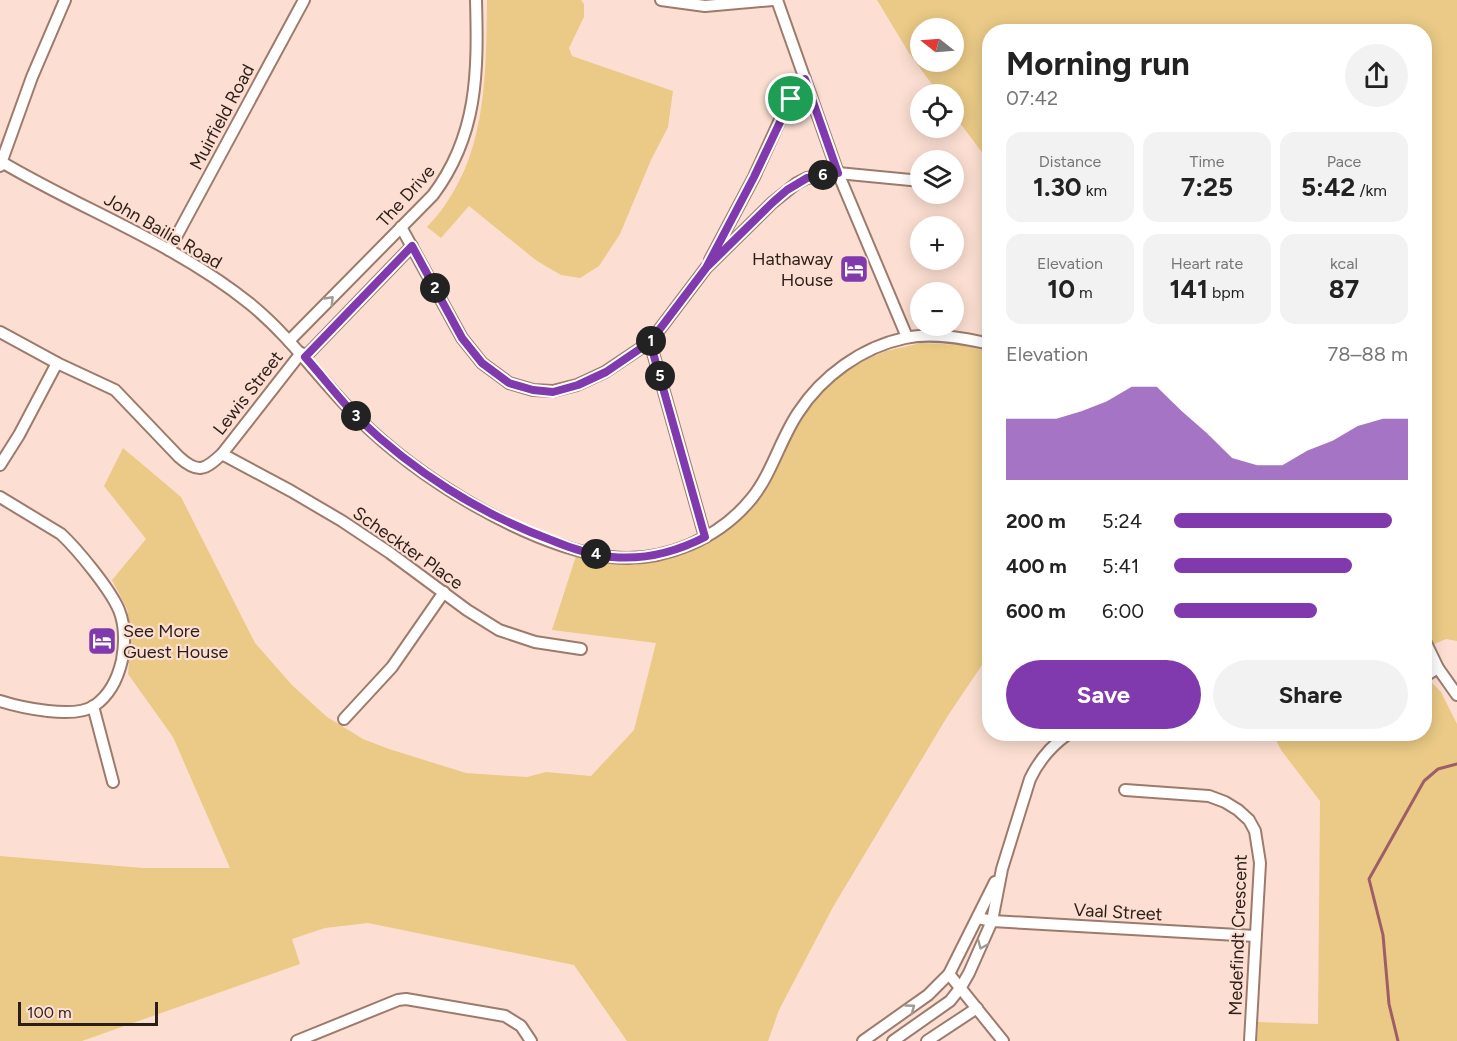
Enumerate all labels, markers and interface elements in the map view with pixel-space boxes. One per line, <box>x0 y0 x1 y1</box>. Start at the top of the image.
north arrow <box>910 18 964 72</box>
map controls <box>910 18 964 336</box>
text: Morning run <box>1006 44 1190 83</box>
button: share <box>1345 44 1408 107</box>
street label: Muirfield Road <box>185 60 259 174</box>
pin <box>765 73 816 124</box>
icon: arrive <box>774 82 807 115</box>
button: locate <box>910 84 964 138</box>
text: 07:42 <box>1006 86 1058 110</box>
button: layers <box>910 150 964 204</box>
text: Distance <box>1039 152 1101 171</box>
text: Time <box>1190 152 1224 171</box>
text: Pace <box>1327 152 1361 171</box>
street label: The Drive <box>372 160 440 232</box>
pin: 6 <box>808 160 838 190</box>
text: 6 <box>818 165 828 184</box>
text: 1.30 <box>1033 171 1082 203</box>
text: 7:25 <box>1181 171 1233 203</box>
text: 5:42 <box>1301 171 1355 203</box>
text: km <box>1082 181 1107 200</box>
text: /km <box>1355 181 1387 200</box>
street label: John Bailie Road <box>100 188 226 274</box>
button: + <box>910 216 964 270</box>
place label: Hathaway House <box>752 248 834 291</box>
hotel icon: Hathaway House <box>838 253 870 285</box>
text: Elevation <box>1037 254 1103 273</box>
text: Heart rate <box>1171 254 1243 273</box>
text: kcal <box>1330 254 1358 273</box>
pin: 2 <box>420 273 450 303</box>
text: 10 <box>1047 273 1075 305</box>
text: 141 <box>1170 273 1208 305</box>
text: 87 <box>1329 273 1359 305</box>
text: 2 <box>430 278 440 297</box>
button: − <box>910 282 964 336</box>
text: m <box>1075 283 1093 302</box>
text: bpm <box>1208 283 1244 302</box>
one-way arrow <box>323 296 334 307</box>
pin: 1 <box>636 326 666 356</box>
text: 1 <box>648 331 654 350</box>
text: Elevation <box>1006 342 1088 366</box>
text: 78–88 m <box>1327 342 1408 366</box>
street label: Lewis Street <box>208 346 288 439</box>
pin: 5 <box>645 361 675 391</box>
text: 5 <box>655 366 665 385</box>
pin: 3 <box>341 401 371 431</box>
text: 3 <box>352 406 360 425</box>
street label: Scheckter Place <box>349 502 467 594</box>
text: 200 m <box>1006 509 1066 533</box>
text: 5:24 <box>1102 509 1142 533</box>
pin: 4 <box>581 539 611 569</box>
text: 4 <box>591 544 601 563</box>
text: 400 m <box>1006 554 1067 578</box>
text: 5:41 <box>1102 554 1139 578</box>
text: 600 m <box>1006 599 1066 623</box>
text: 6:00 <box>1102 599 1144 623</box>
place label: See More Guest House <box>123 620 229 663</box>
hotel icon: See More Guest House <box>86 625 118 657</box>
button: Save <box>1006 660 1201 729</box>
button: Share <box>1213 660 1408 729</box>
street label: Medefindt Crescent <box>1224 854 1252 1016</box>
street label: Vaal Street <box>1073 899 1163 925</box>
one-way arrow <box>977 939 989 950</box>
scale bar <box>18 999 158 1026</box>
text: 100 m <box>27 1003 72 1022</box>
one-way arrow <box>904 1004 915 1015</box>

